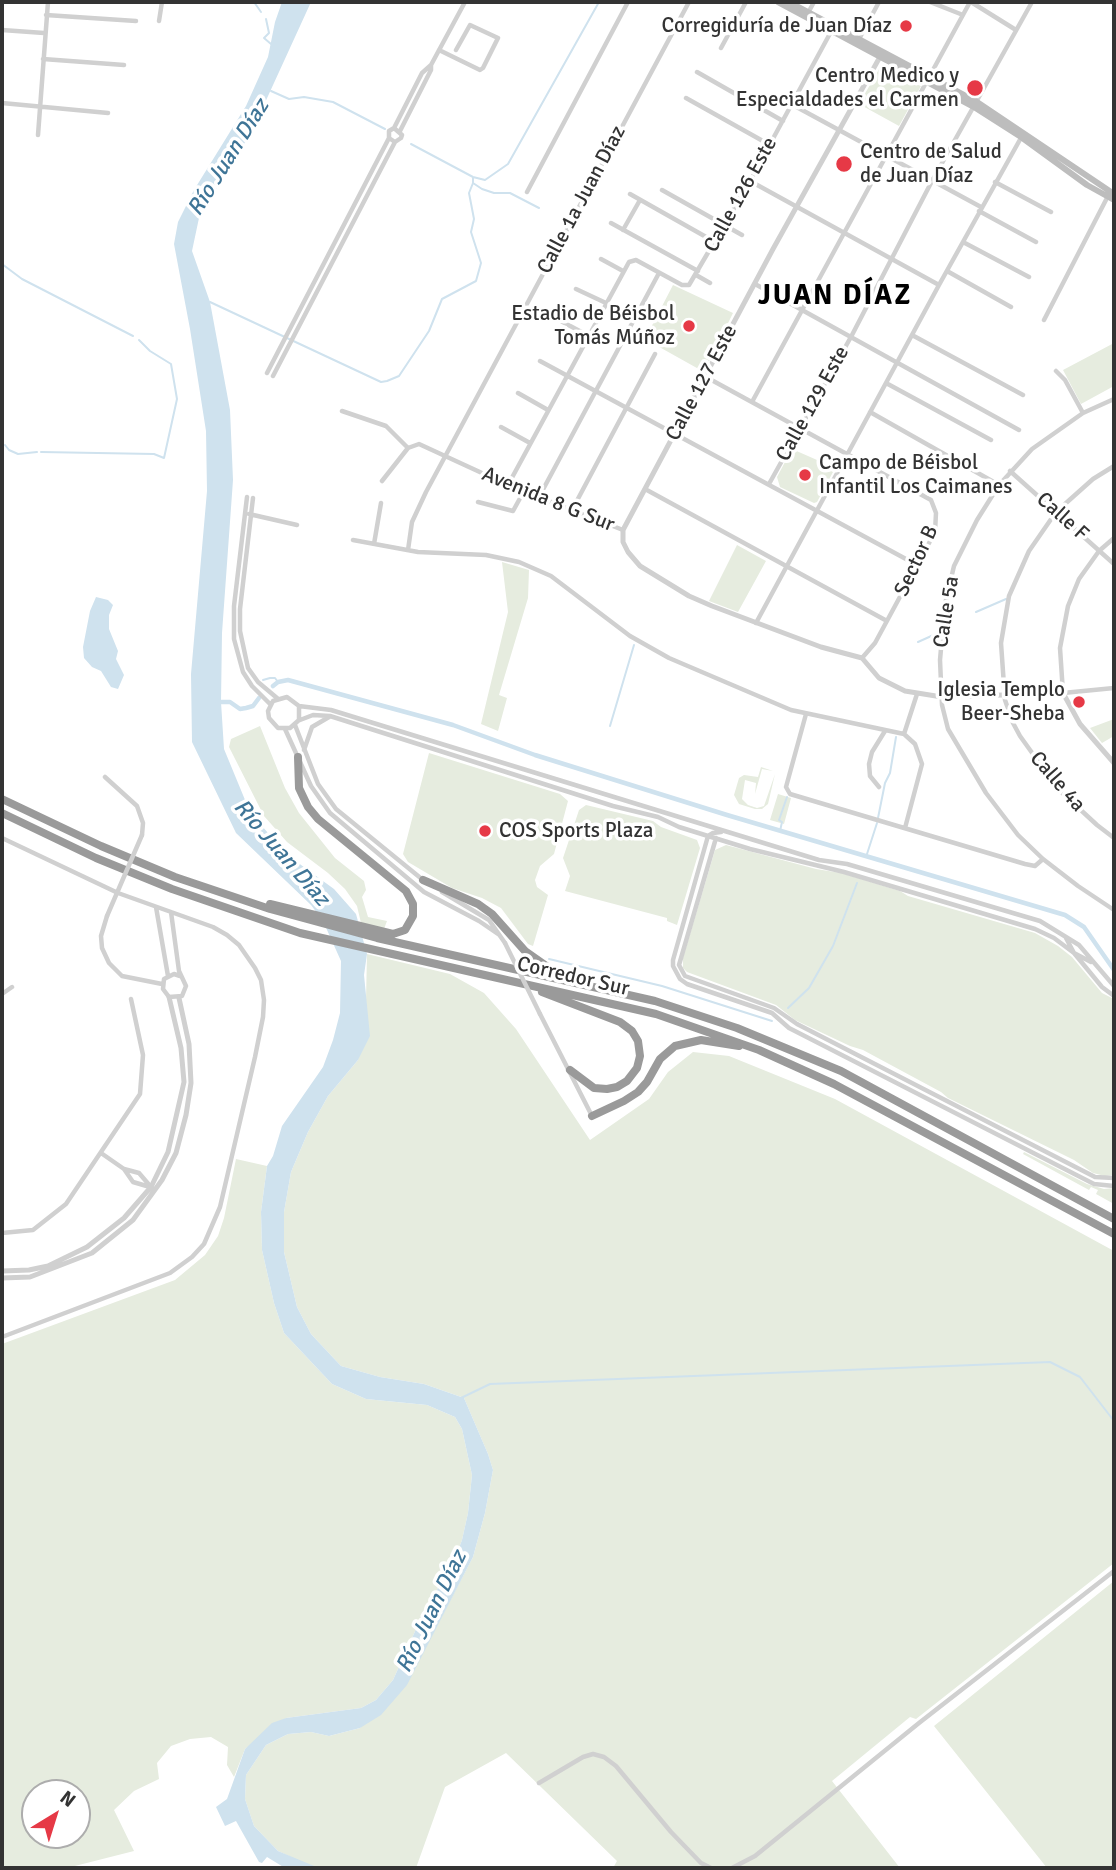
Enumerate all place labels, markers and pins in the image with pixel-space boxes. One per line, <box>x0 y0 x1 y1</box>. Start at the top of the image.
place label: Corregiduría de Juan Díaz <box>661 13 892 39</box>
marker: Corregiduría de Juan Díaz <box>898 18 914 34</box>
place label: Centro Medico y Especialdades el Carmen <box>736 63 959 113</box>
marker: Centro Medico y Especialdades el Carmen <box>965 78 985 98</box>
place label: Centro de Salud de Juan Díaz <box>860 139 1002 189</box>
marker: Centro de Salud de Juan Díaz <box>834 154 854 174</box>
place label: Estadio de Béisbol Tomás Múñoz <box>511 301 675 351</box>
marker: Estadio de Béisbol Tomás Múñoz <box>681 318 697 334</box>
place label: Campo de Béisbol Infantil Los Caimanes <box>819 450 1012 500</box>
marker: Campo de Béisbol Infantil Los Caimanes <box>797 467 813 483</box>
place label: Iglesia Templo Beer-Sheba <box>937 677 1065 727</box>
marker: Iglesia Templo Beer-Sheba <box>1071 694 1087 710</box>
place label: COS Sports Plaza <box>499 818 653 844</box>
marker: COS Sports Plaza <box>477 823 493 839</box>

